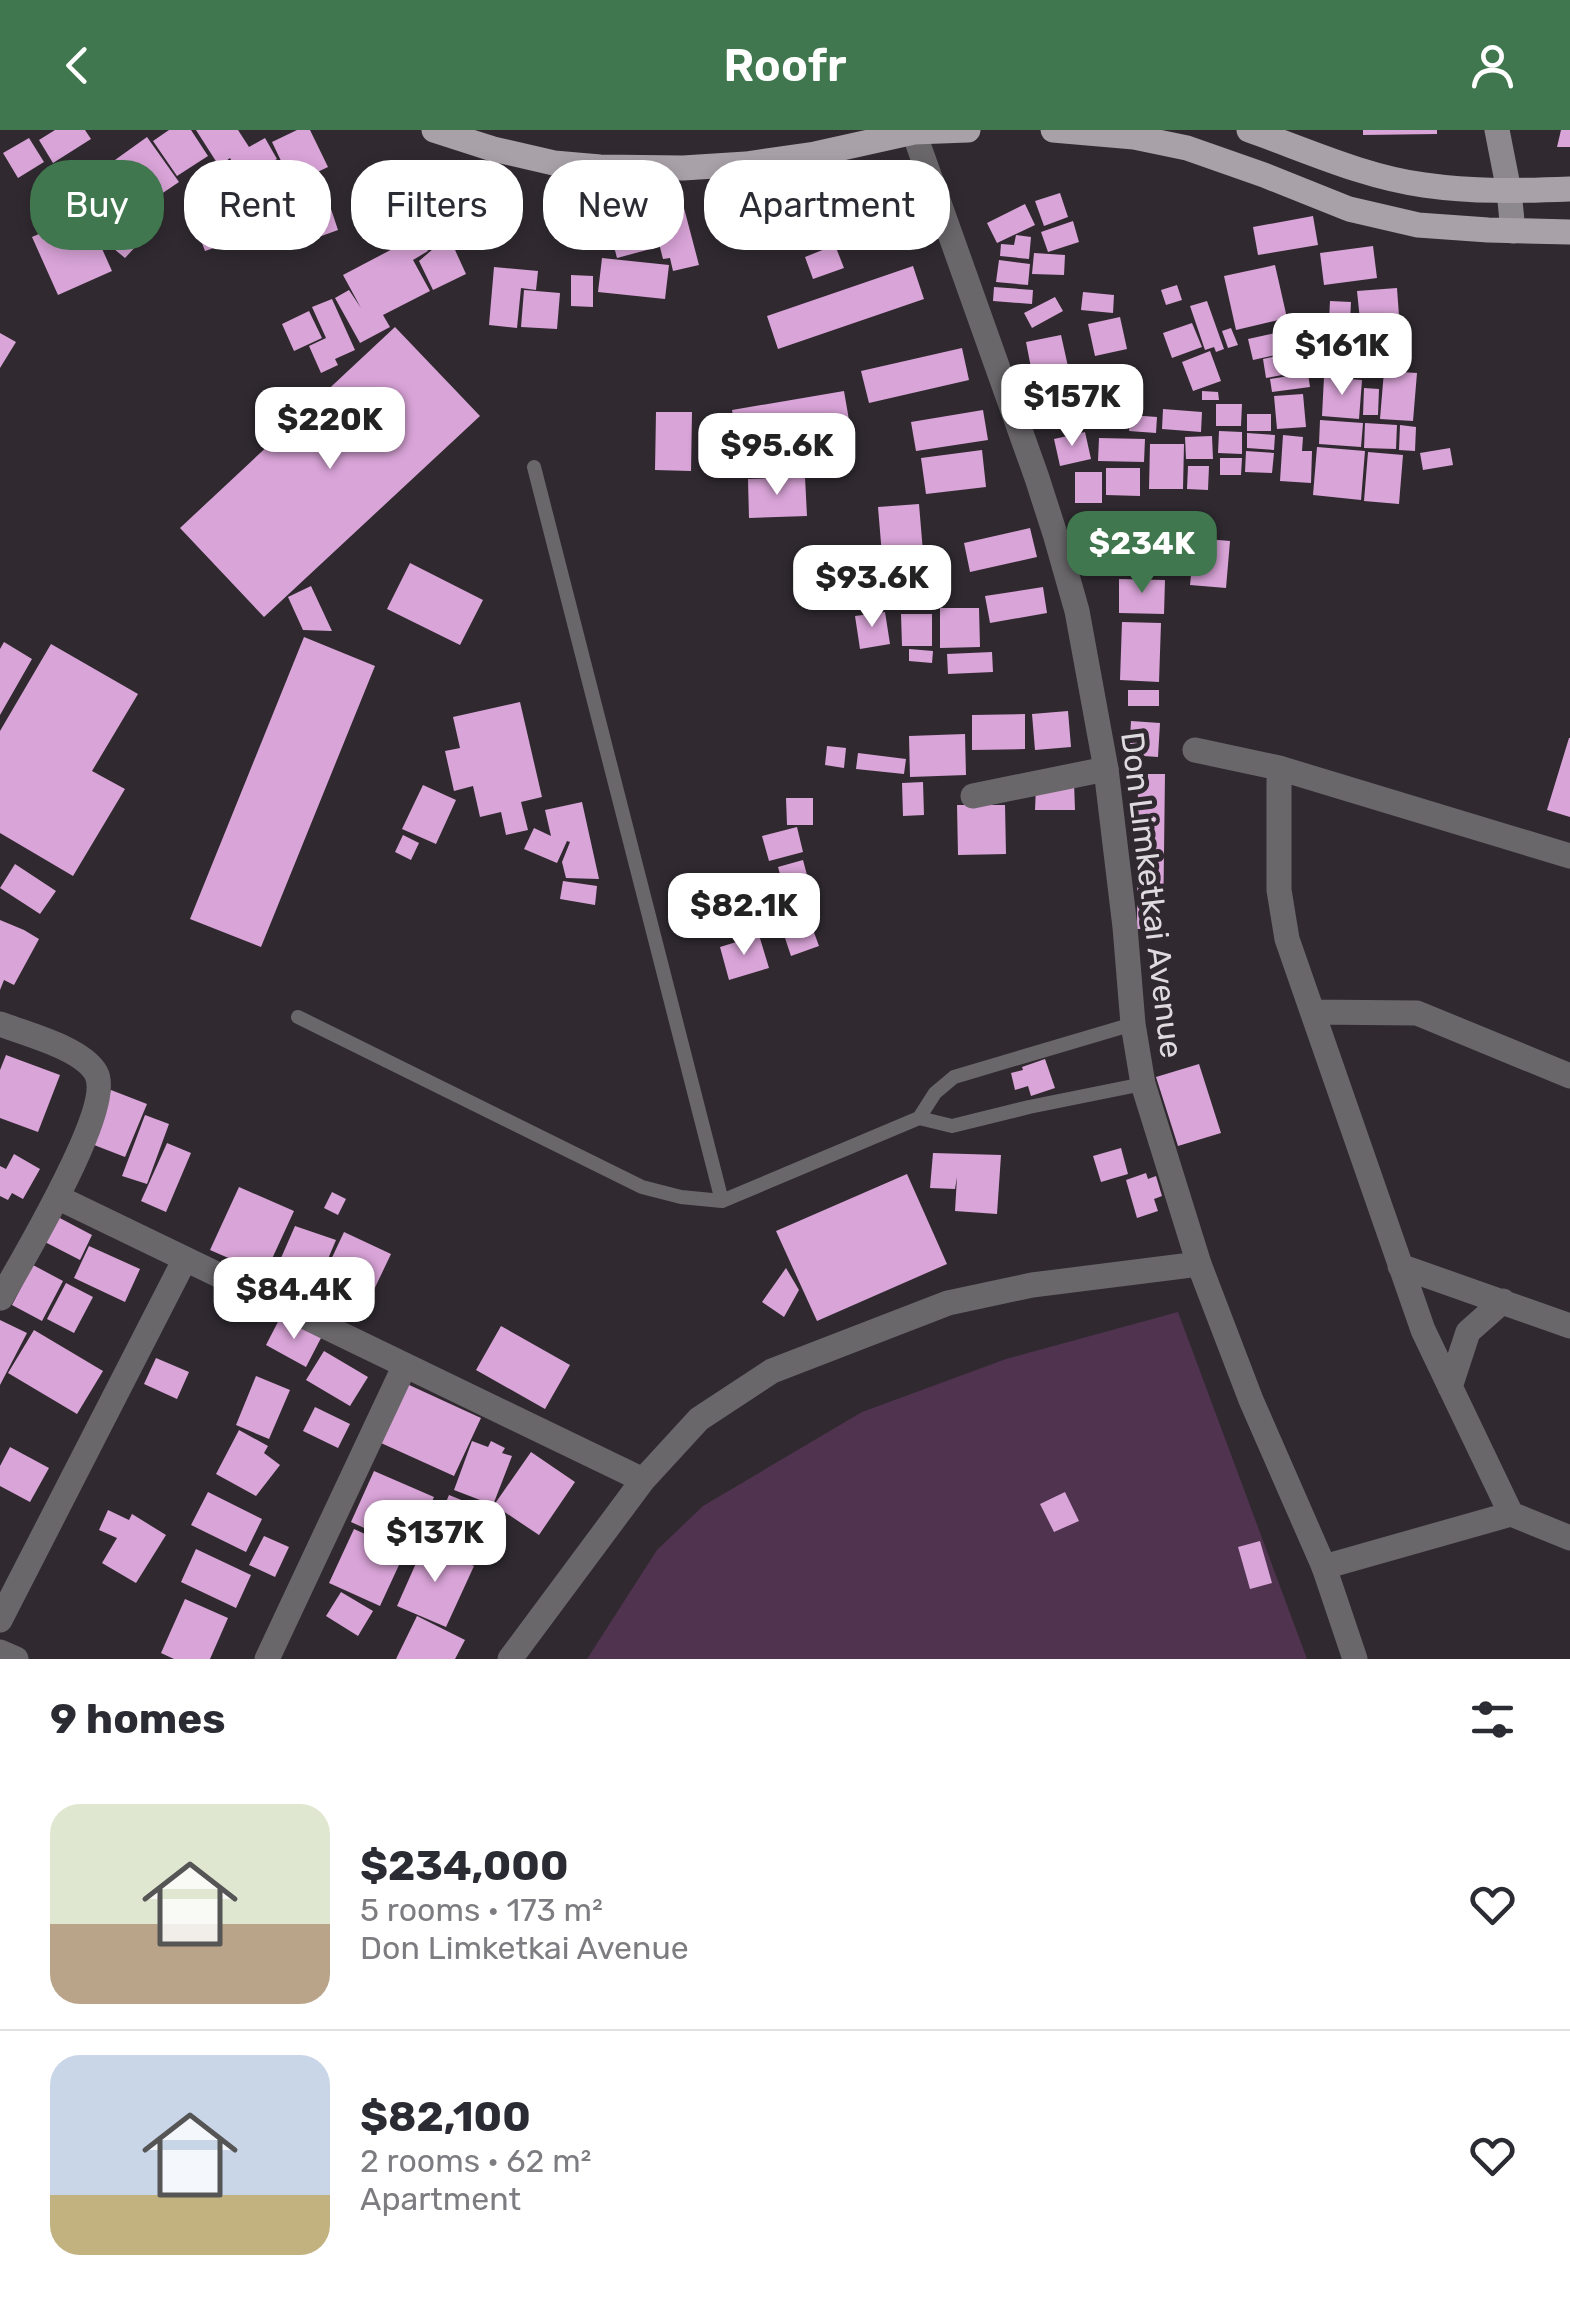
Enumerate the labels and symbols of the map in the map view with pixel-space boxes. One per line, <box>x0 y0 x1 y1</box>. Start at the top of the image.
pin: $161K <box>1272 313 1412 398</box>
pin: $157K <box>1002 364 1142 449</box>
pin: $220K <box>260 387 400 472</box>
pin: $95.6K <box>696 413 858 498</box>
pin: $234K <box>1072 511 1212 596</box>
pin: $93.6K <box>791 545 953 630</box>
street label: Don Limketkai Avenue <box>1113 730 1191 1060</box>
pin: $82.1K <box>663 873 825 958</box>
pin: $84.4K <box>213 1257 375 1342</box>
pin: $137K <box>365 1500 505 1585</box>

